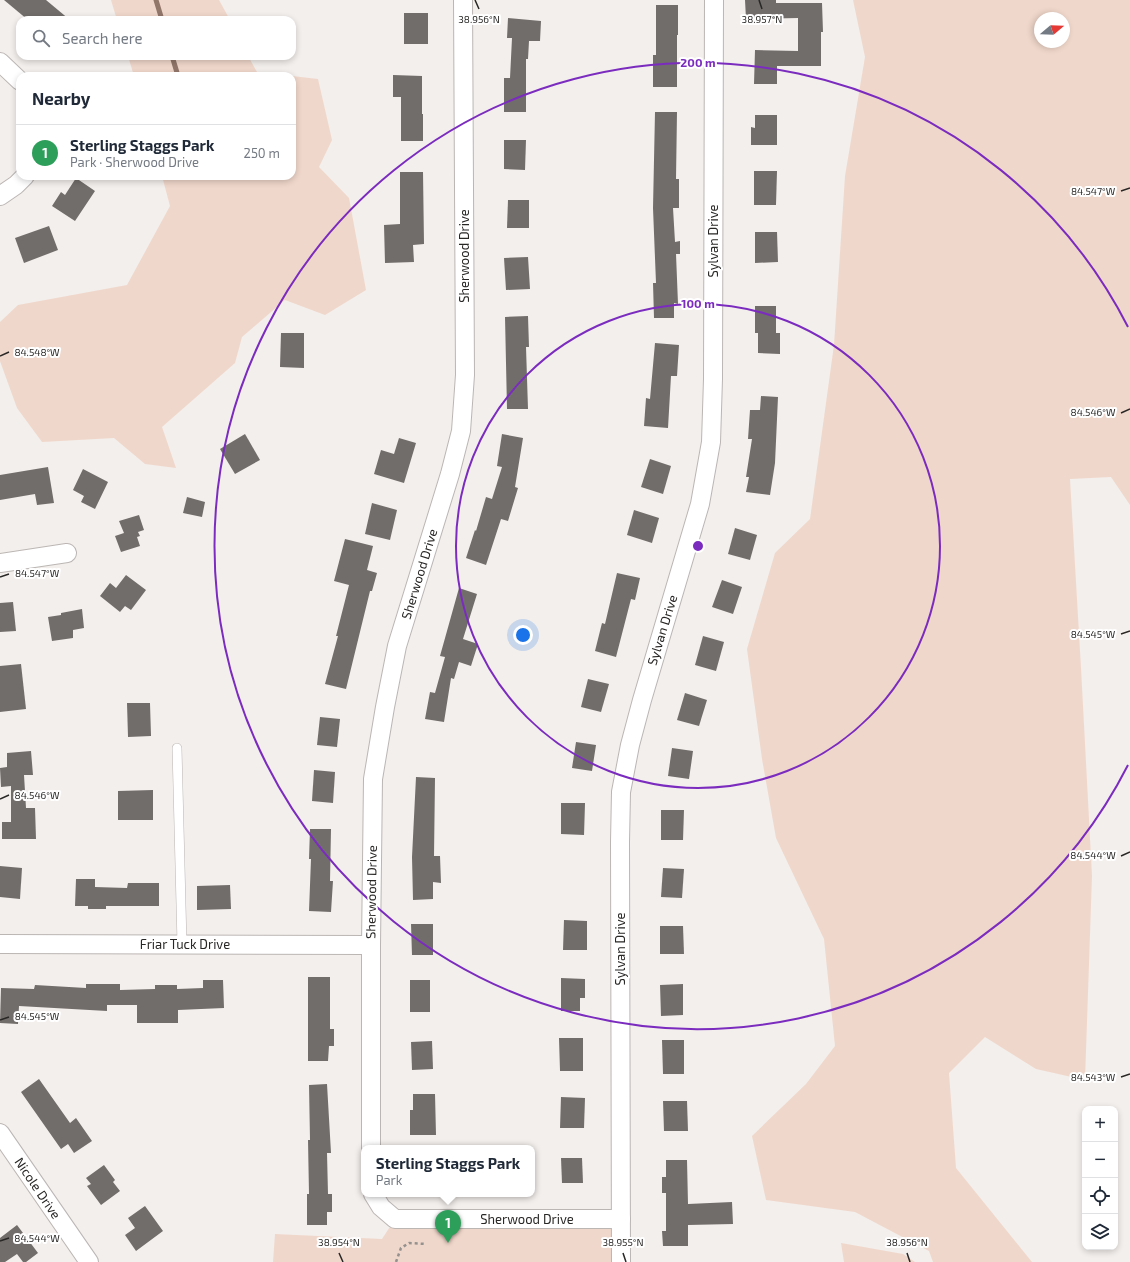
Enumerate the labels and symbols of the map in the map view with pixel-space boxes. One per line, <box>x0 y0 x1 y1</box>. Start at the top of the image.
north arrow <box>1034 12 1070 48</box>
text: 38.956°N <box>458 13 500 25</box>
text: 38.957°N <box>742 13 782 25</box>
text: 200 m <box>680 55 716 69</box>
text: 84.547°W <box>1071 185 1116 197</box>
street label: Sylvan Drive <box>705 205 721 277</box>
street label: Sherwood Drive <box>456 209 472 303</box>
text: 100 m <box>681 296 715 310</box>
text: 84.548°W <box>14 346 60 358</box>
text: 84.546°W <box>1071 406 1116 418</box>
street label: Sherwood Drive <box>398 527 440 621</box>
centre of rings <box>691 539 705 553</box>
text: 84.547°W <box>15 567 60 579</box>
street label: Sylvan Drive <box>644 593 680 667</box>
your location <box>513 625 533 645</box>
text: 84.545°W <box>1071 628 1116 640</box>
text: 84.546°W <box>15 789 60 801</box>
street label: Sherwood Drive <box>362 845 380 939</box>
text: 84.544°W <box>1070 849 1116 861</box>
street label: Sylvan Drive <box>612 913 628 985</box>
street label: Friar Tuck Drive <box>140 936 230 952</box>
text: 84.545°W <box>15 1010 60 1022</box>
text: 84.543°W <box>1071 1071 1116 1083</box>
street label: Nicole Drive <box>12 1154 64 1222</box>
pin: 1 <box>435 1210 461 1243</box>
street label: Sherwood Drive <box>480 1211 574 1227</box>
text: 84.544°W <box>14 1232 60 1244</box>
text: 38.954°N <box>318 1236 360 1248</box>
text: 38.955°N <box>602 1236 644 1248</box>
text: 38.956°N <box>886 1236 928 1248</box>

